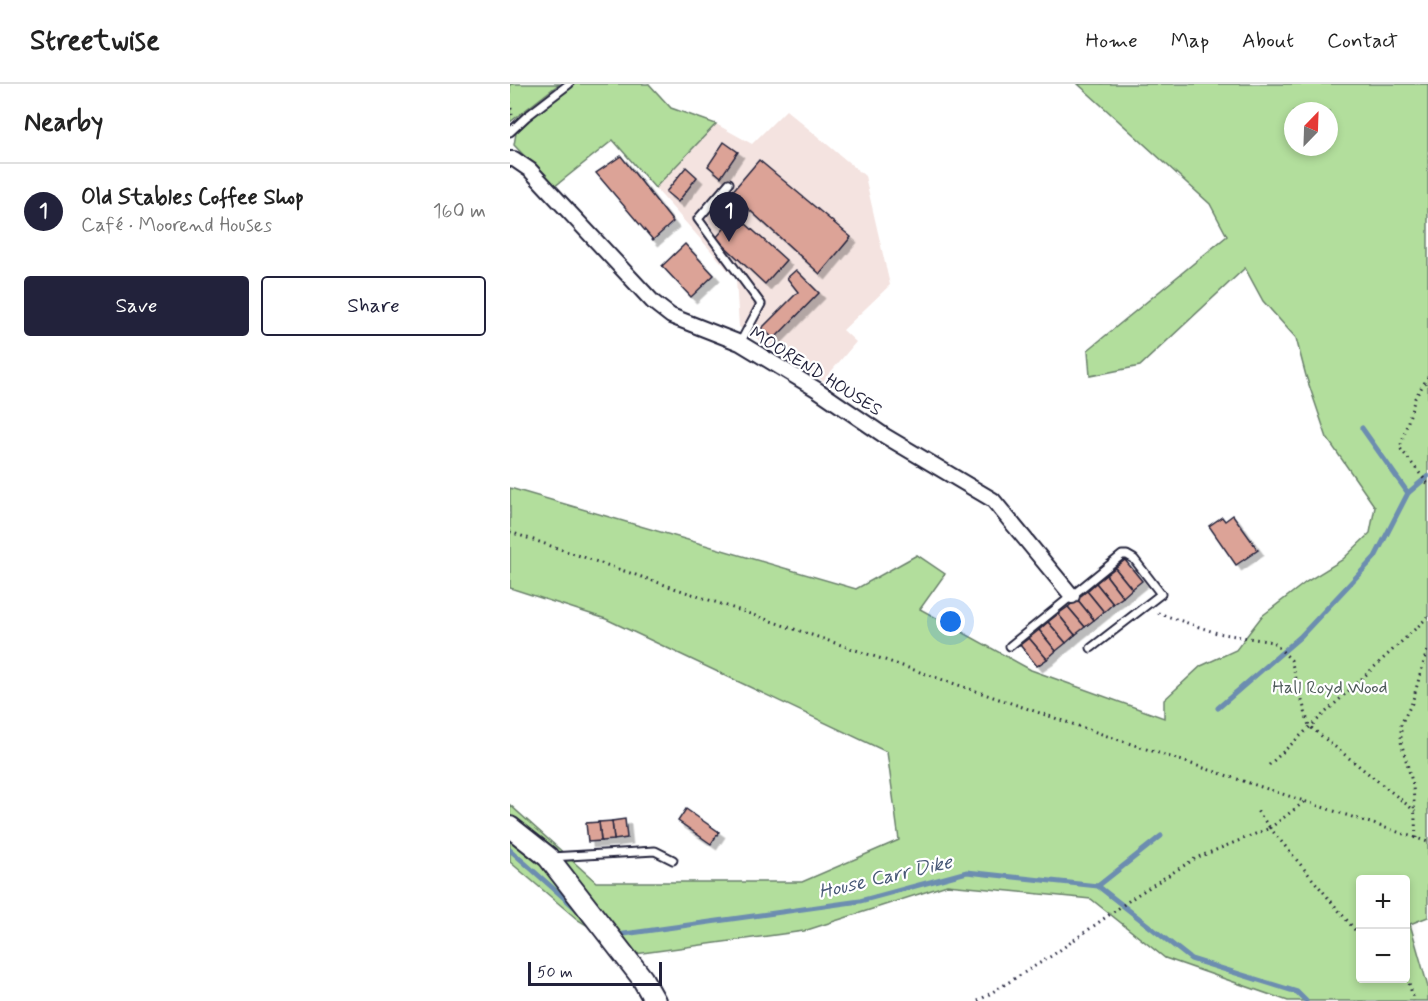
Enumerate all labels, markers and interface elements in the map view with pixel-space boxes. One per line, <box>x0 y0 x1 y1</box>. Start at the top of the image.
text: Streetwise <box>30 23 160 60</box>
text: Home <box>1086 27 1138 55</box>
text: Map <box>1171 27 1209 55</box>
text: About <box>1242 27 1294 55</box>
text: Contact <box>1327 27 1398 55</box>
north arrow <box>1284 102 1338 156</box>
text: Nearby <box>24 106 103 140</box>
text: Old Stables Coffee Shop <box>81 184 304 212</box>
pin: 1 <box>710 192 748 242</box>
text: 1 <box>39 198 48 225</box>
text: 160 m <box>433 198 486 225</box>
text: Café · Moorend Houses <box>81 212 272 239</box>
button: Save <box>24 276 249 336</box>
button: Share <box>261 276 486 336</box>
street label: MOOREND HOUSES <box>745 321 886 422</box>
your location <box>936 607 965 636</box>
park label: Hall Royd Wood <box>1272 676 1388 700</box>
water label: House Carr Dike <box>816 849 956 906</box>
map controls <box>1356 875 1410 983</box>
button: + <box>1356 875 1410 929</box>
button: − <box>1356 929 1410 983</box>
scale bar <box>528 959 662 986</box>
text: 50 m <box>537 962 573 983</box>

